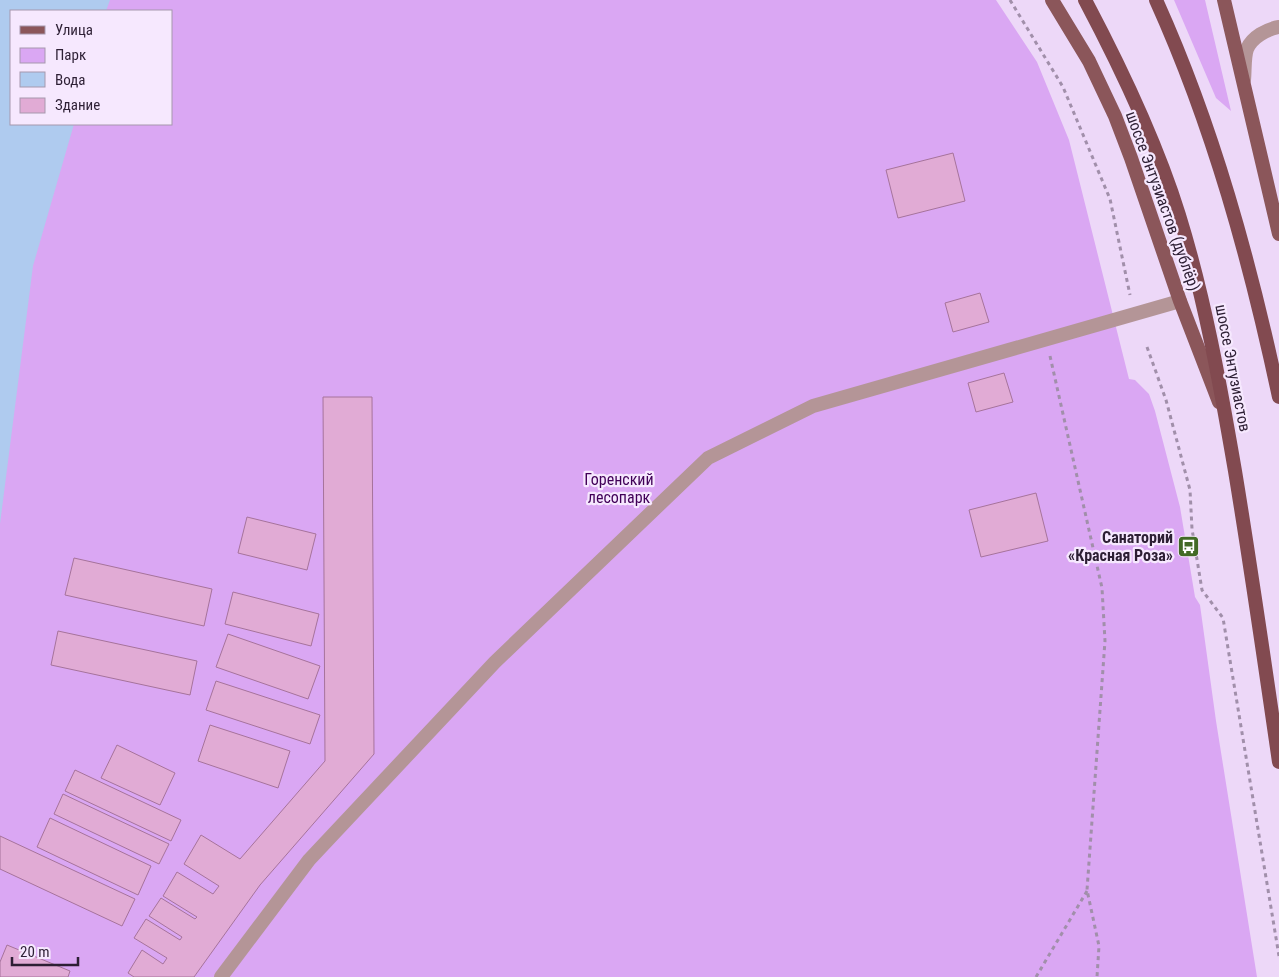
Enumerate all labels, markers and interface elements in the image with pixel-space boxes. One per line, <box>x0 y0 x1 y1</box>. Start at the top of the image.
legend <box>10 10 172 125</box>
text: Улица <box>55 21 93 39</box>
text: Парк <box>55 46 86 64</box>
text: Вода <box>55 71 85 89</box>
text: Здание <box>55 96 100 114</box>
street label: шоссе Энтузиастов (дублёр) <box>1122 109 1204 293</box>
street label: шоссе Энтузиастов <box>1211 303 1255 433</box>
park label: Горенский лесопарк <box>584 470 654 507</box>
place label: Санаторий «Красная Роза» <box>1068 528 1173 565</box>
bus stop icon: Санаторий «Красная Роза» <box>1177 534 1201 558</box>
scale bar <box>12 934 79 966</box>
text: 20 m <box>20 943 50 961</box>

